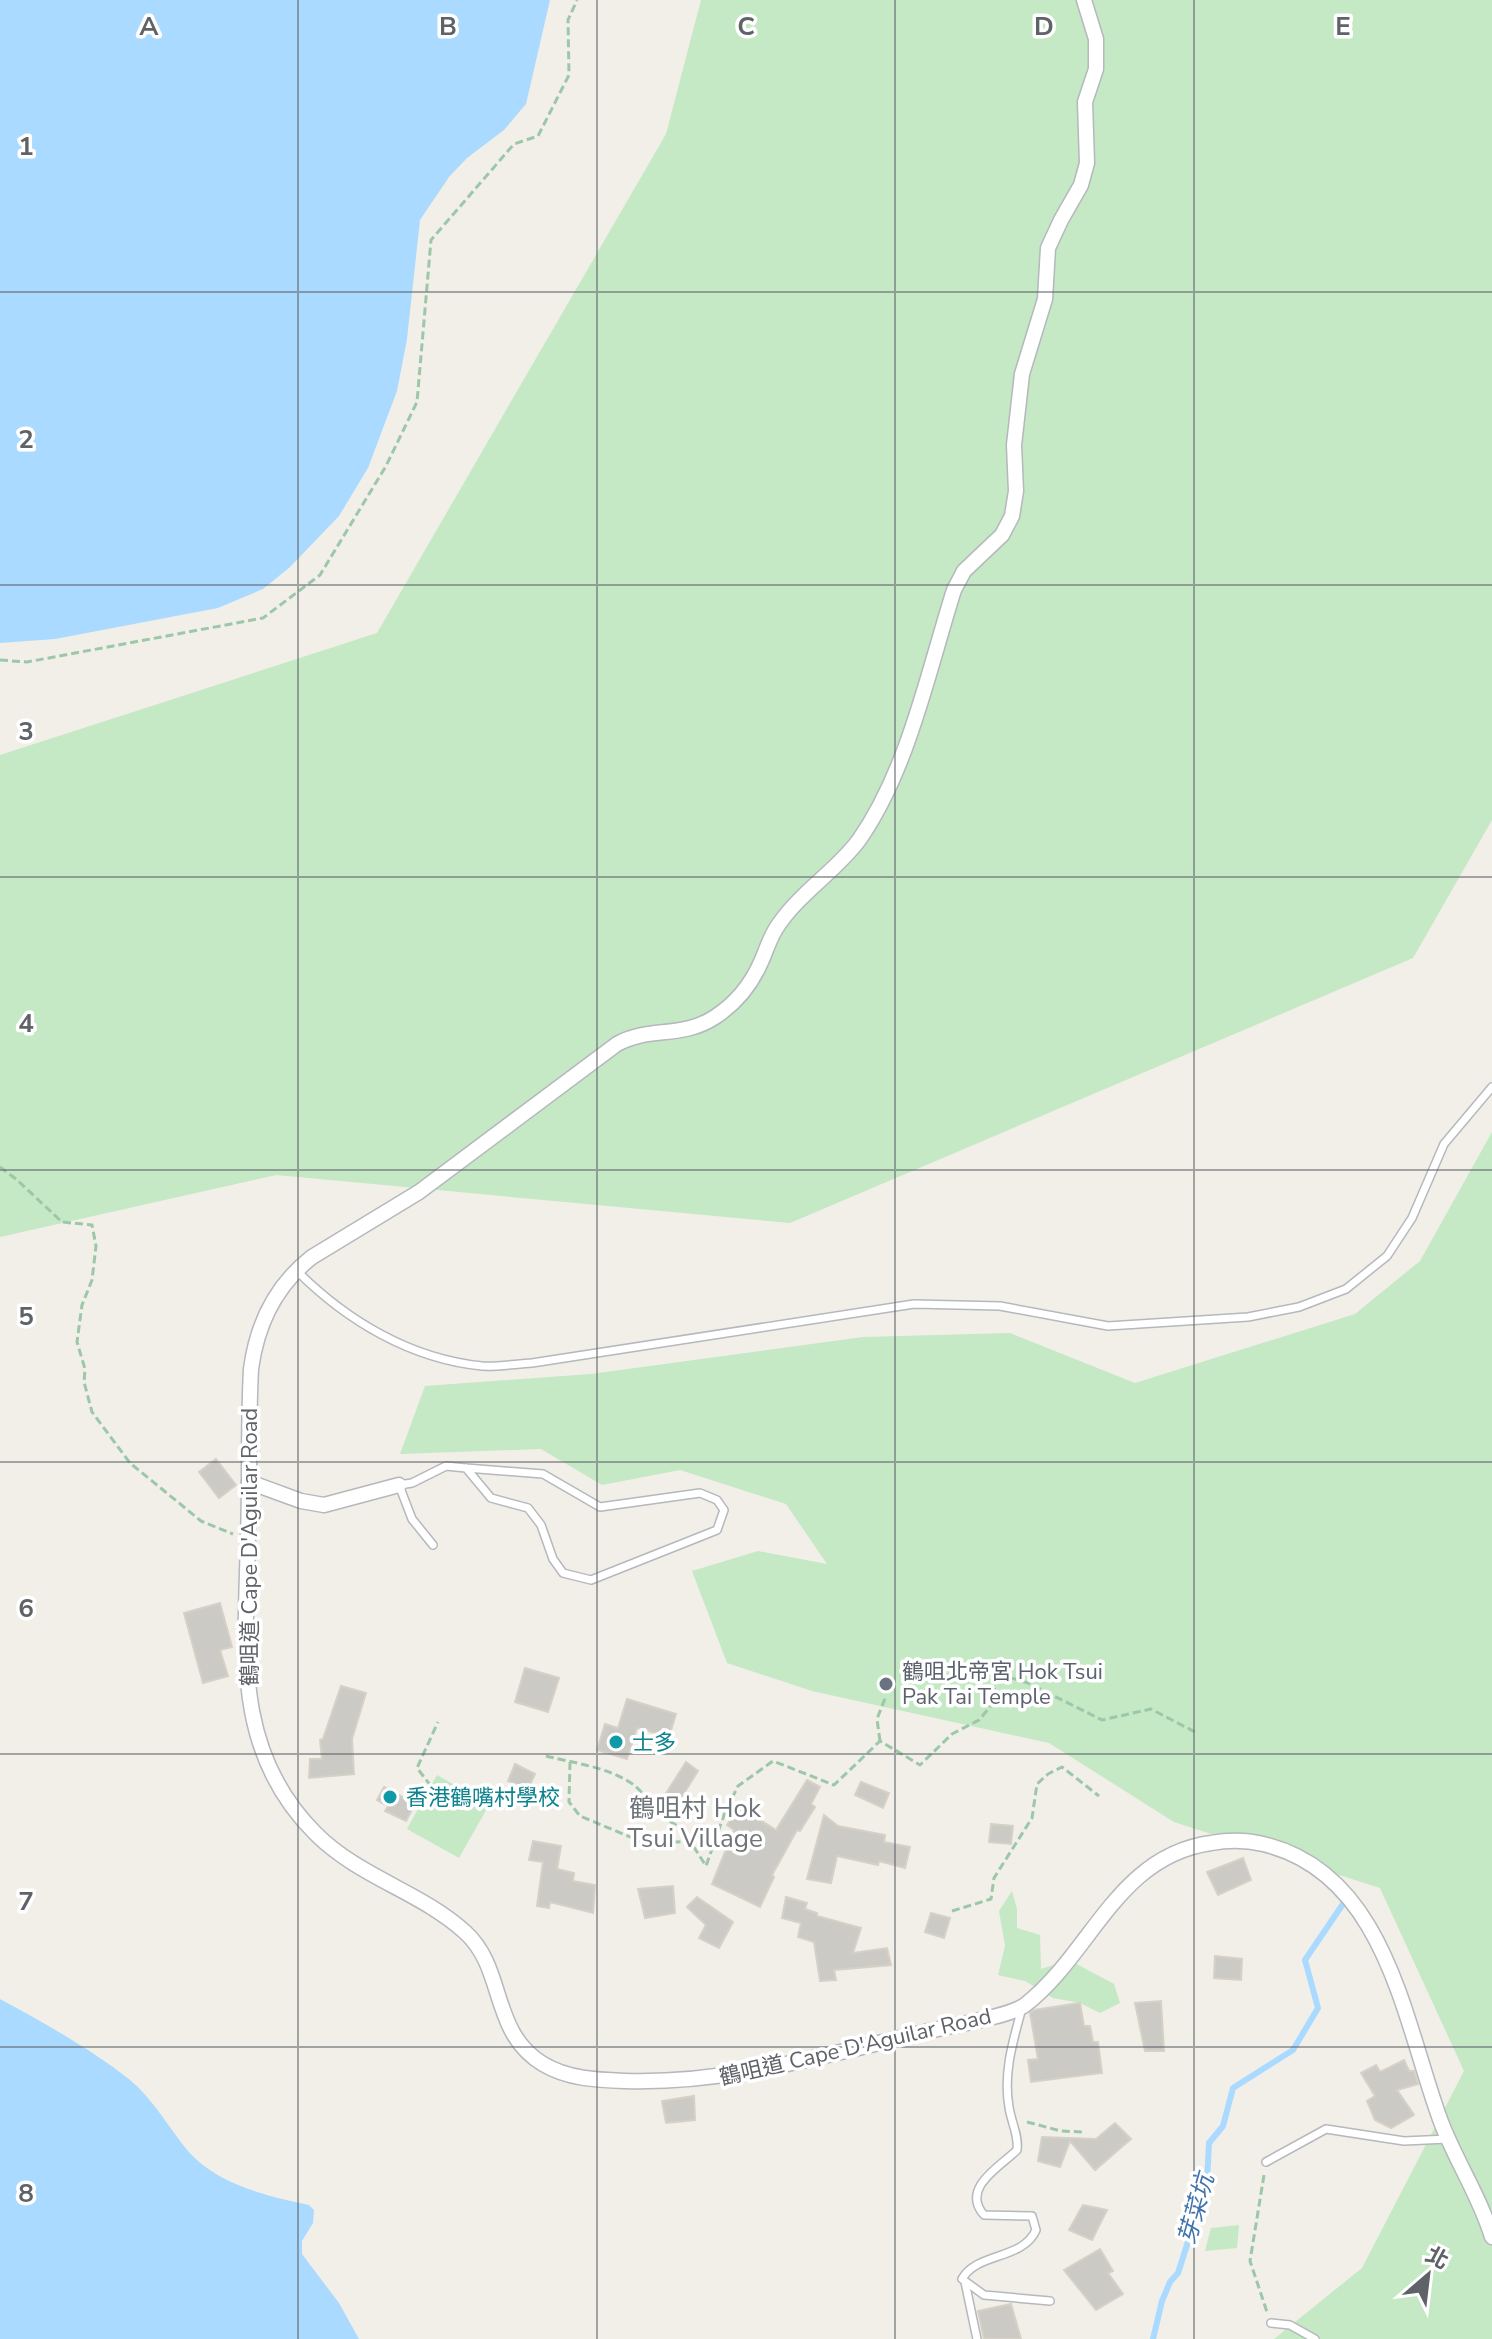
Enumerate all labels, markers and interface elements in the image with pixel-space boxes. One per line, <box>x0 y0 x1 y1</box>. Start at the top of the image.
text: A <box>139 9 159 44</box>
text: B <box>439 9 457 44</box>
text: C <box>737 9 755 44</box>
text: D <box>1034 9 1054 44</box>
text: E <box>1335 9 1351 44</box>
text: 1 <box>18 129 34 164</box>
text: 2 <box>18 422 34 457</box>
text: 3 <box>18 714 34 749</box>
text: 4 <box>18 1006 34 1041</box>
text: 5 <box>18 1299 34 1334</box>
street label: 鶴咀道 Cape D'Aguilar Road <box>235 1408 265 1686</box>
text: 6 <box>18 1591 34 1626</box>
place label: 鶴咀北帝宮 Hok Tsui Pak Tai Temple <box>902 1657 1103 1712</box>
marker: 鶴咀北帝宮 Hok Tsui Pak Tai Temple <box>877 1675 895 1693</box>
place label: 士多 <box>632 1728 676 1758</box>
marker: 士多 <box>607 1733 625 1751</box>
place label: 香港鶴嘴村學校 <box>406 1783 560 1813</box>
marker: 香港鶴嘴村學校 <box>381 1788 399 1806</box>
district label: 鶴咀村 Hok Tsui Village <box>627 1791 763 1856</box>
text: 7 <box>18 1884 34 1919</box>
street label: 鶴咀道 Cape D'Aguilar Road <box>716 2001 994 2093</box>
water label: 芽菜坑 <box>1171 2167 1222 2248</box>
text: 8 <box>18 2176 34 2211</box>
north arrow <box>1388 2235 1468 2315</box>
text: 北 <box>1420 2240 1454 2277</box>

